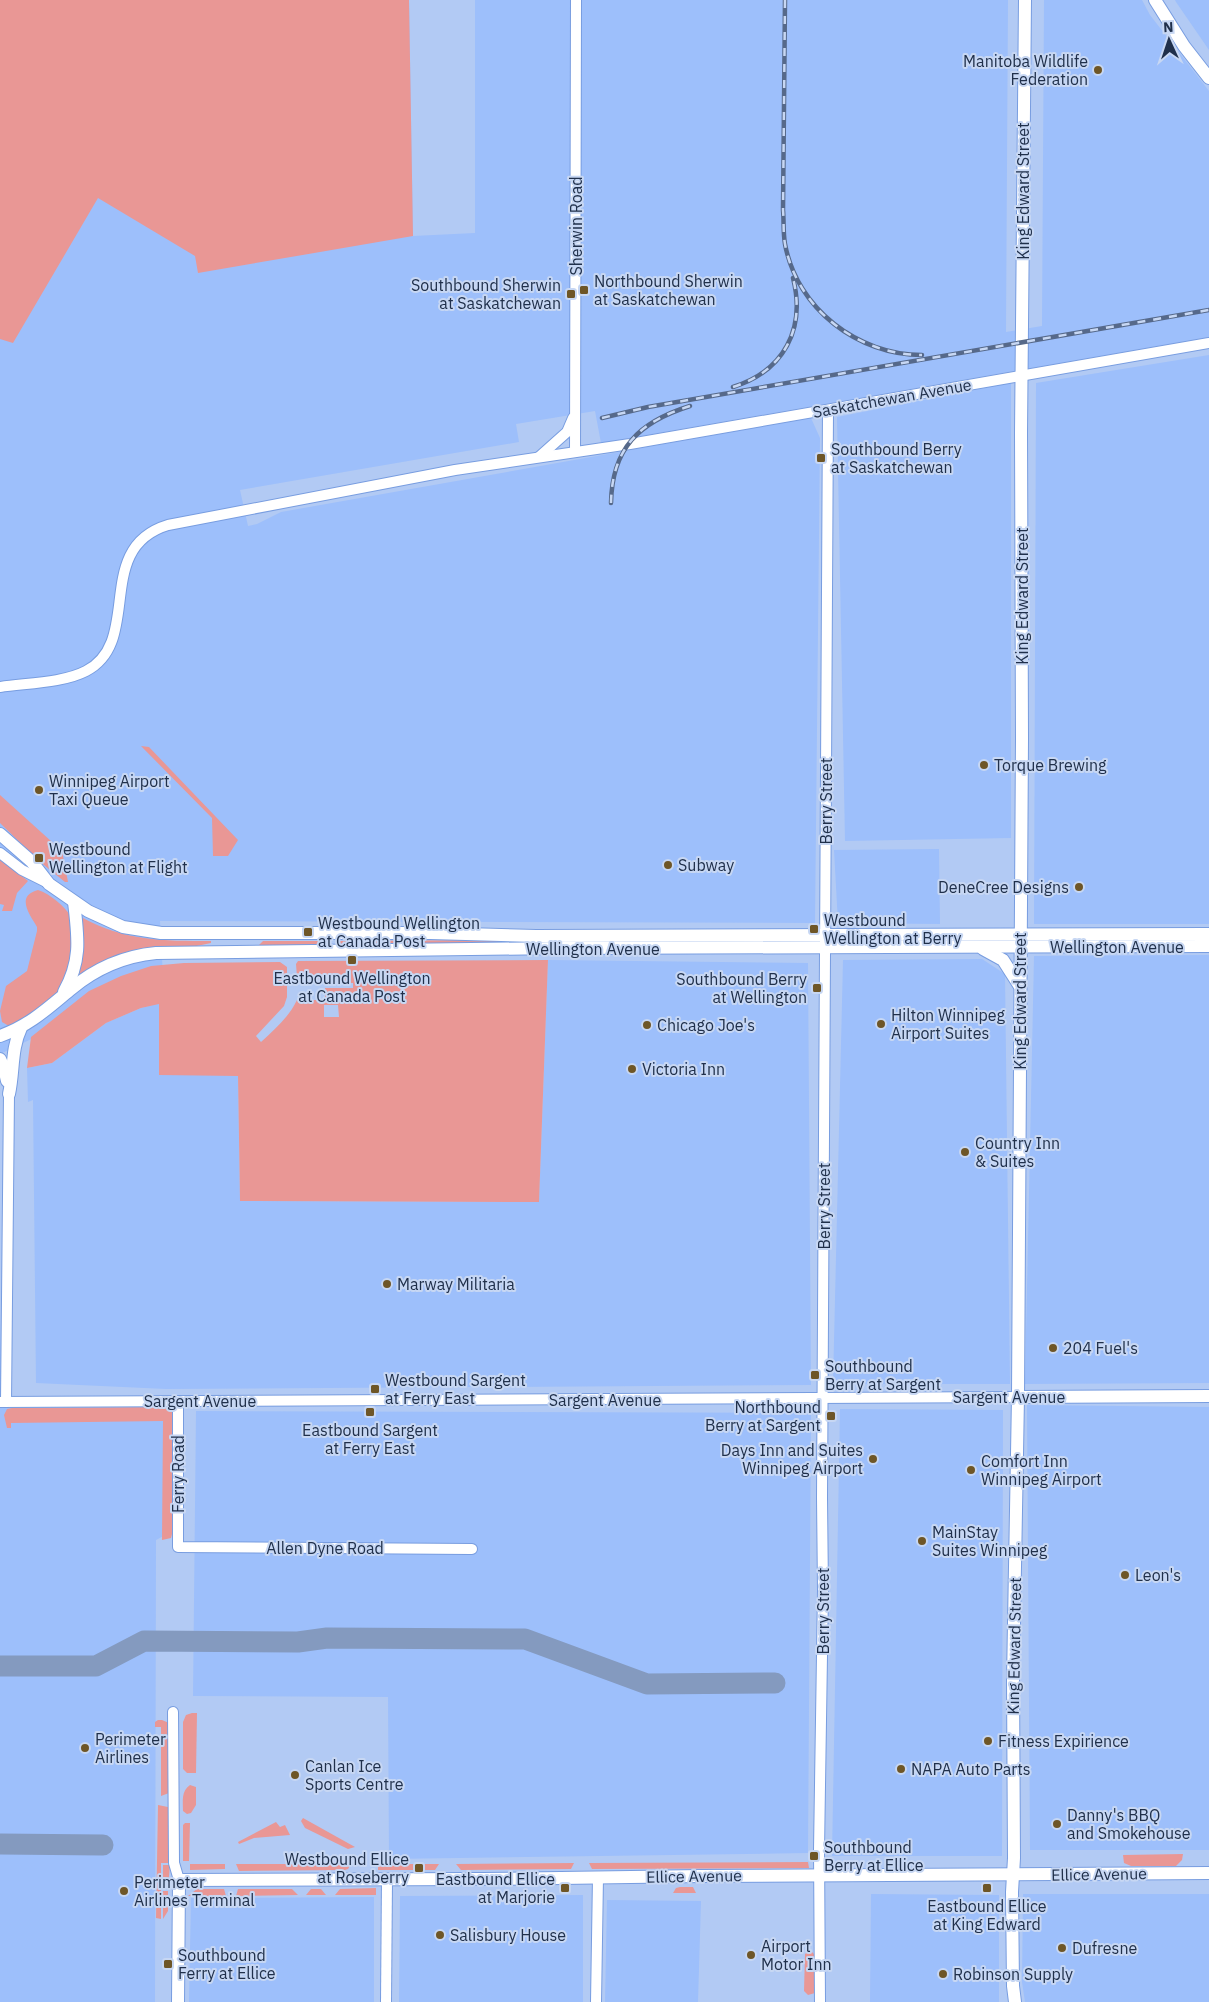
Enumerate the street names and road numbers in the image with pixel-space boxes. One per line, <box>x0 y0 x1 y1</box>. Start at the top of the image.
street label: King Edward Street <box>1013 122 1033 260</box>
street label: Sherwin Road <box>566 176 586 276</box>
street label: Saskatchewan Avenue <box>811 374 973 422</box>
street label: King Edward Street <box>1012 527 1032 665</box>
street label: Berry Street <box>816 758 836 844</box>
street label: King Edward Street <box>1010 932 1030 1070</box>
street label: Wellington Avenue <box>1050 937 1184 957</box>
street label: Wellington Avenue <box>526 939 660 959</box>
street label: Berry Street <box>814 1163 834 1249</box>
street label: Sargent Avenue <box>953 1387 1065 1407</box>
street label: Sargent Avenue <box>549 1390 661 1410</box>
street label: Sargent Avenue <box>144 1391 256 1411</box>
street label: Ferry Road <box>168 1435 188 1513</box>
street label: Allen Dyne Road <box>266 1538 384 1558</box>
street label: Berry Street <box>813 1568 833 1654</box>
street label: King Edward Street <box>1003 1577 1025 1715</box>
street label: Ellice Avenue <box>1051 1863 1147 1885</box>
street label: Ellice Avenue <box>646 1865 742 1887</box>

